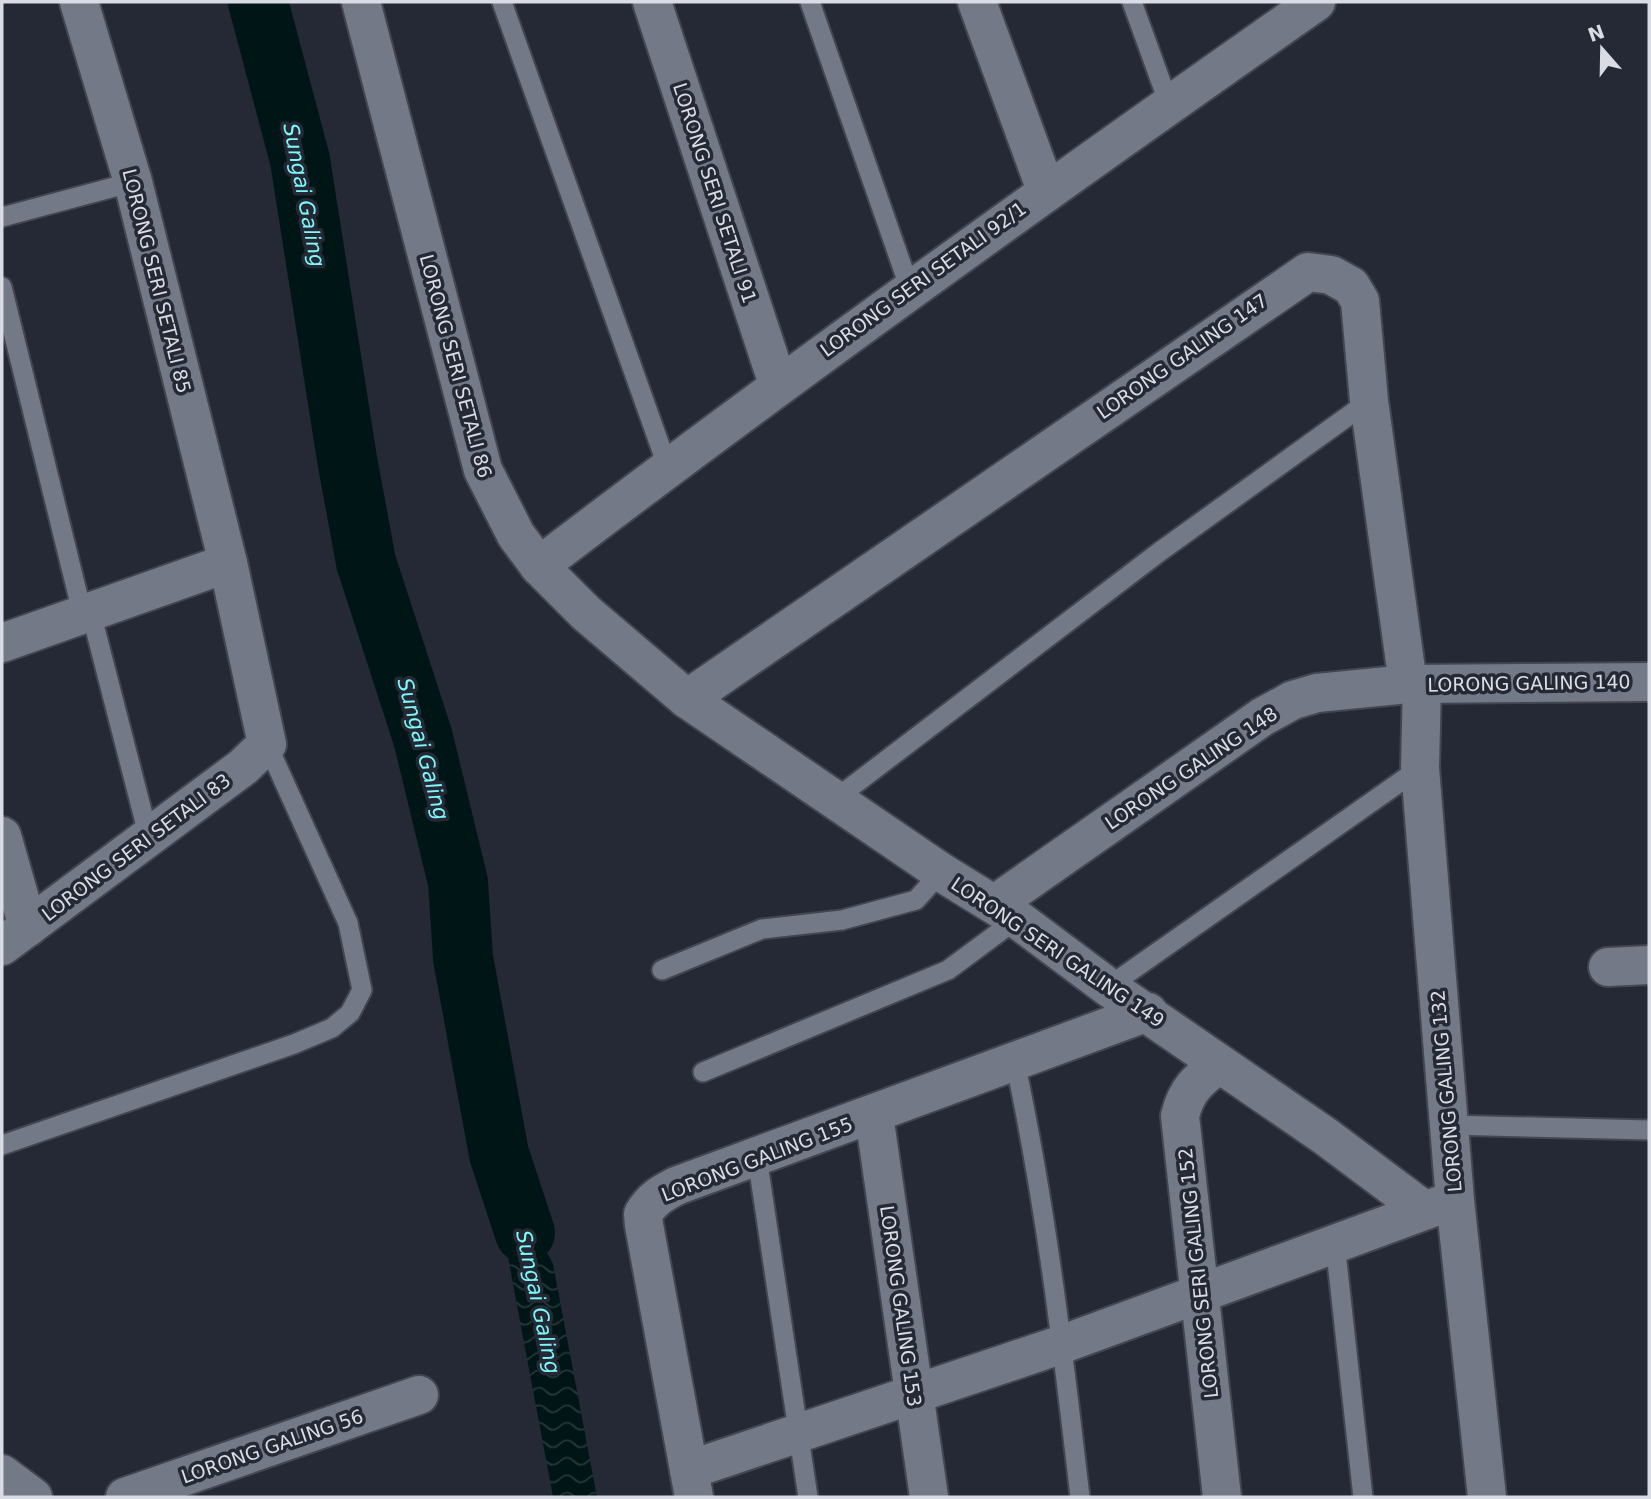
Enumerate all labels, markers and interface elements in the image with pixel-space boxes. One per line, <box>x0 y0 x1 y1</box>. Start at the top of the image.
north arrow <box>1567 14 1637 84</box>
text: N <box>1585 20 1607 46</box>
street label: LORONG SERI SETALI 91 <box>669 80 761 306</box>
water label: Sungai Galing <box>278 121 330 269</box>
street label: LORONG SERI SETALI 85 <box>118 167 196 395</box>
street label: LORONG SERI SETALI 92/1 <box>816 197 1030 361</box>
street label: LORONG SERI SETALI 86 <box>416 252 496 480</box>
street label: LORONG GALING 147 <box>1092 289 1272 423</box>
street label: LORONG GALING 140 <box>1427 670 1631 696</box>
water label: Sungai Galing <box>393 675 453 823</box>
street label: LORONG GALING 148 <box>1101 702 1281 834</box>
street label: LORONG SERI SETALI 83 <box>37 769 235 925</box>
street label: LORONG SERI GALING 149 <box>947 872 1169 1032</box>
street label: LORONG GALING 132 <box>1426 989 1466 1193</box>
street label: LORONG GALING 155 <box>658 1112 856 1206</box>
street label: LORONG SERI GALING 152 <box>1174 1147 1222 1399</box>
street label: LORONG GALING 153 <box>876 1204 926 1408</box>
water label: Sungai Galing <box>511 1228 565 1376</box>
street label: LORONG GALING 56 <box>178 1404 366 1488</box>

